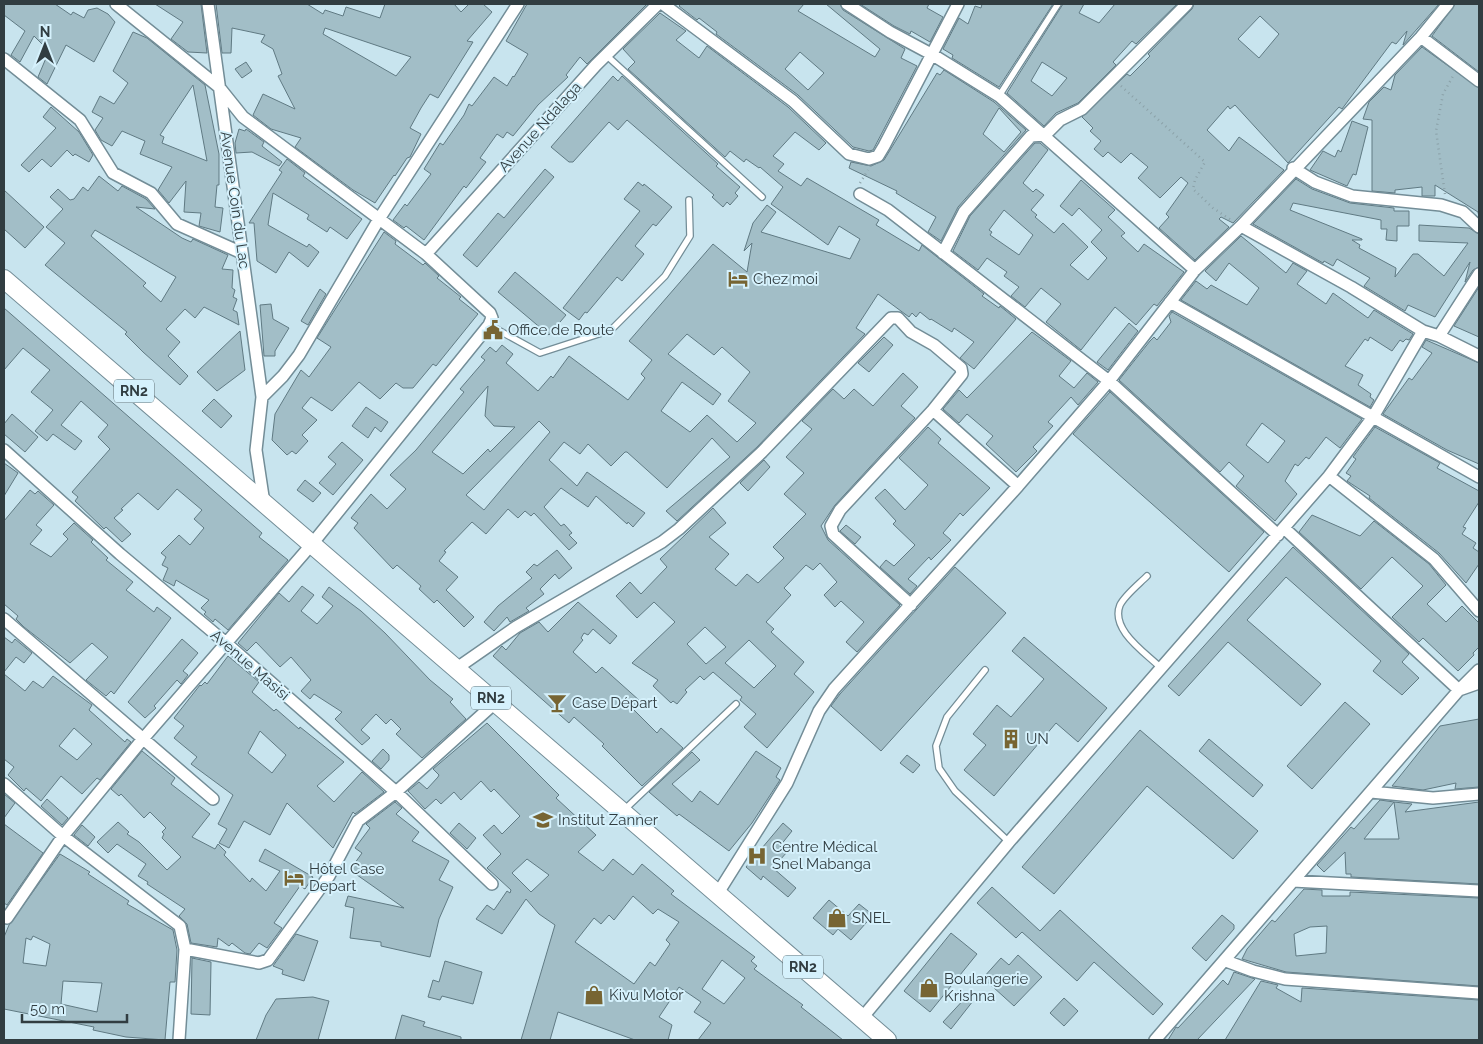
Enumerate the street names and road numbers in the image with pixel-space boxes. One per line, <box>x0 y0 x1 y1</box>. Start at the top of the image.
street label: Avenue Ndalaga <box>495 78 585 176</box>
street label: Avenue Coin du Lac <box>216 130 254 270</box>
road number: RN2 <box>114 380 154 402</box>
street label: Avenue Masisi <box>207 626 293 704</box>
road number: RN2 <box>471 686 511 710</box>
road number: RN2 <box>783 956 823 979</box>

